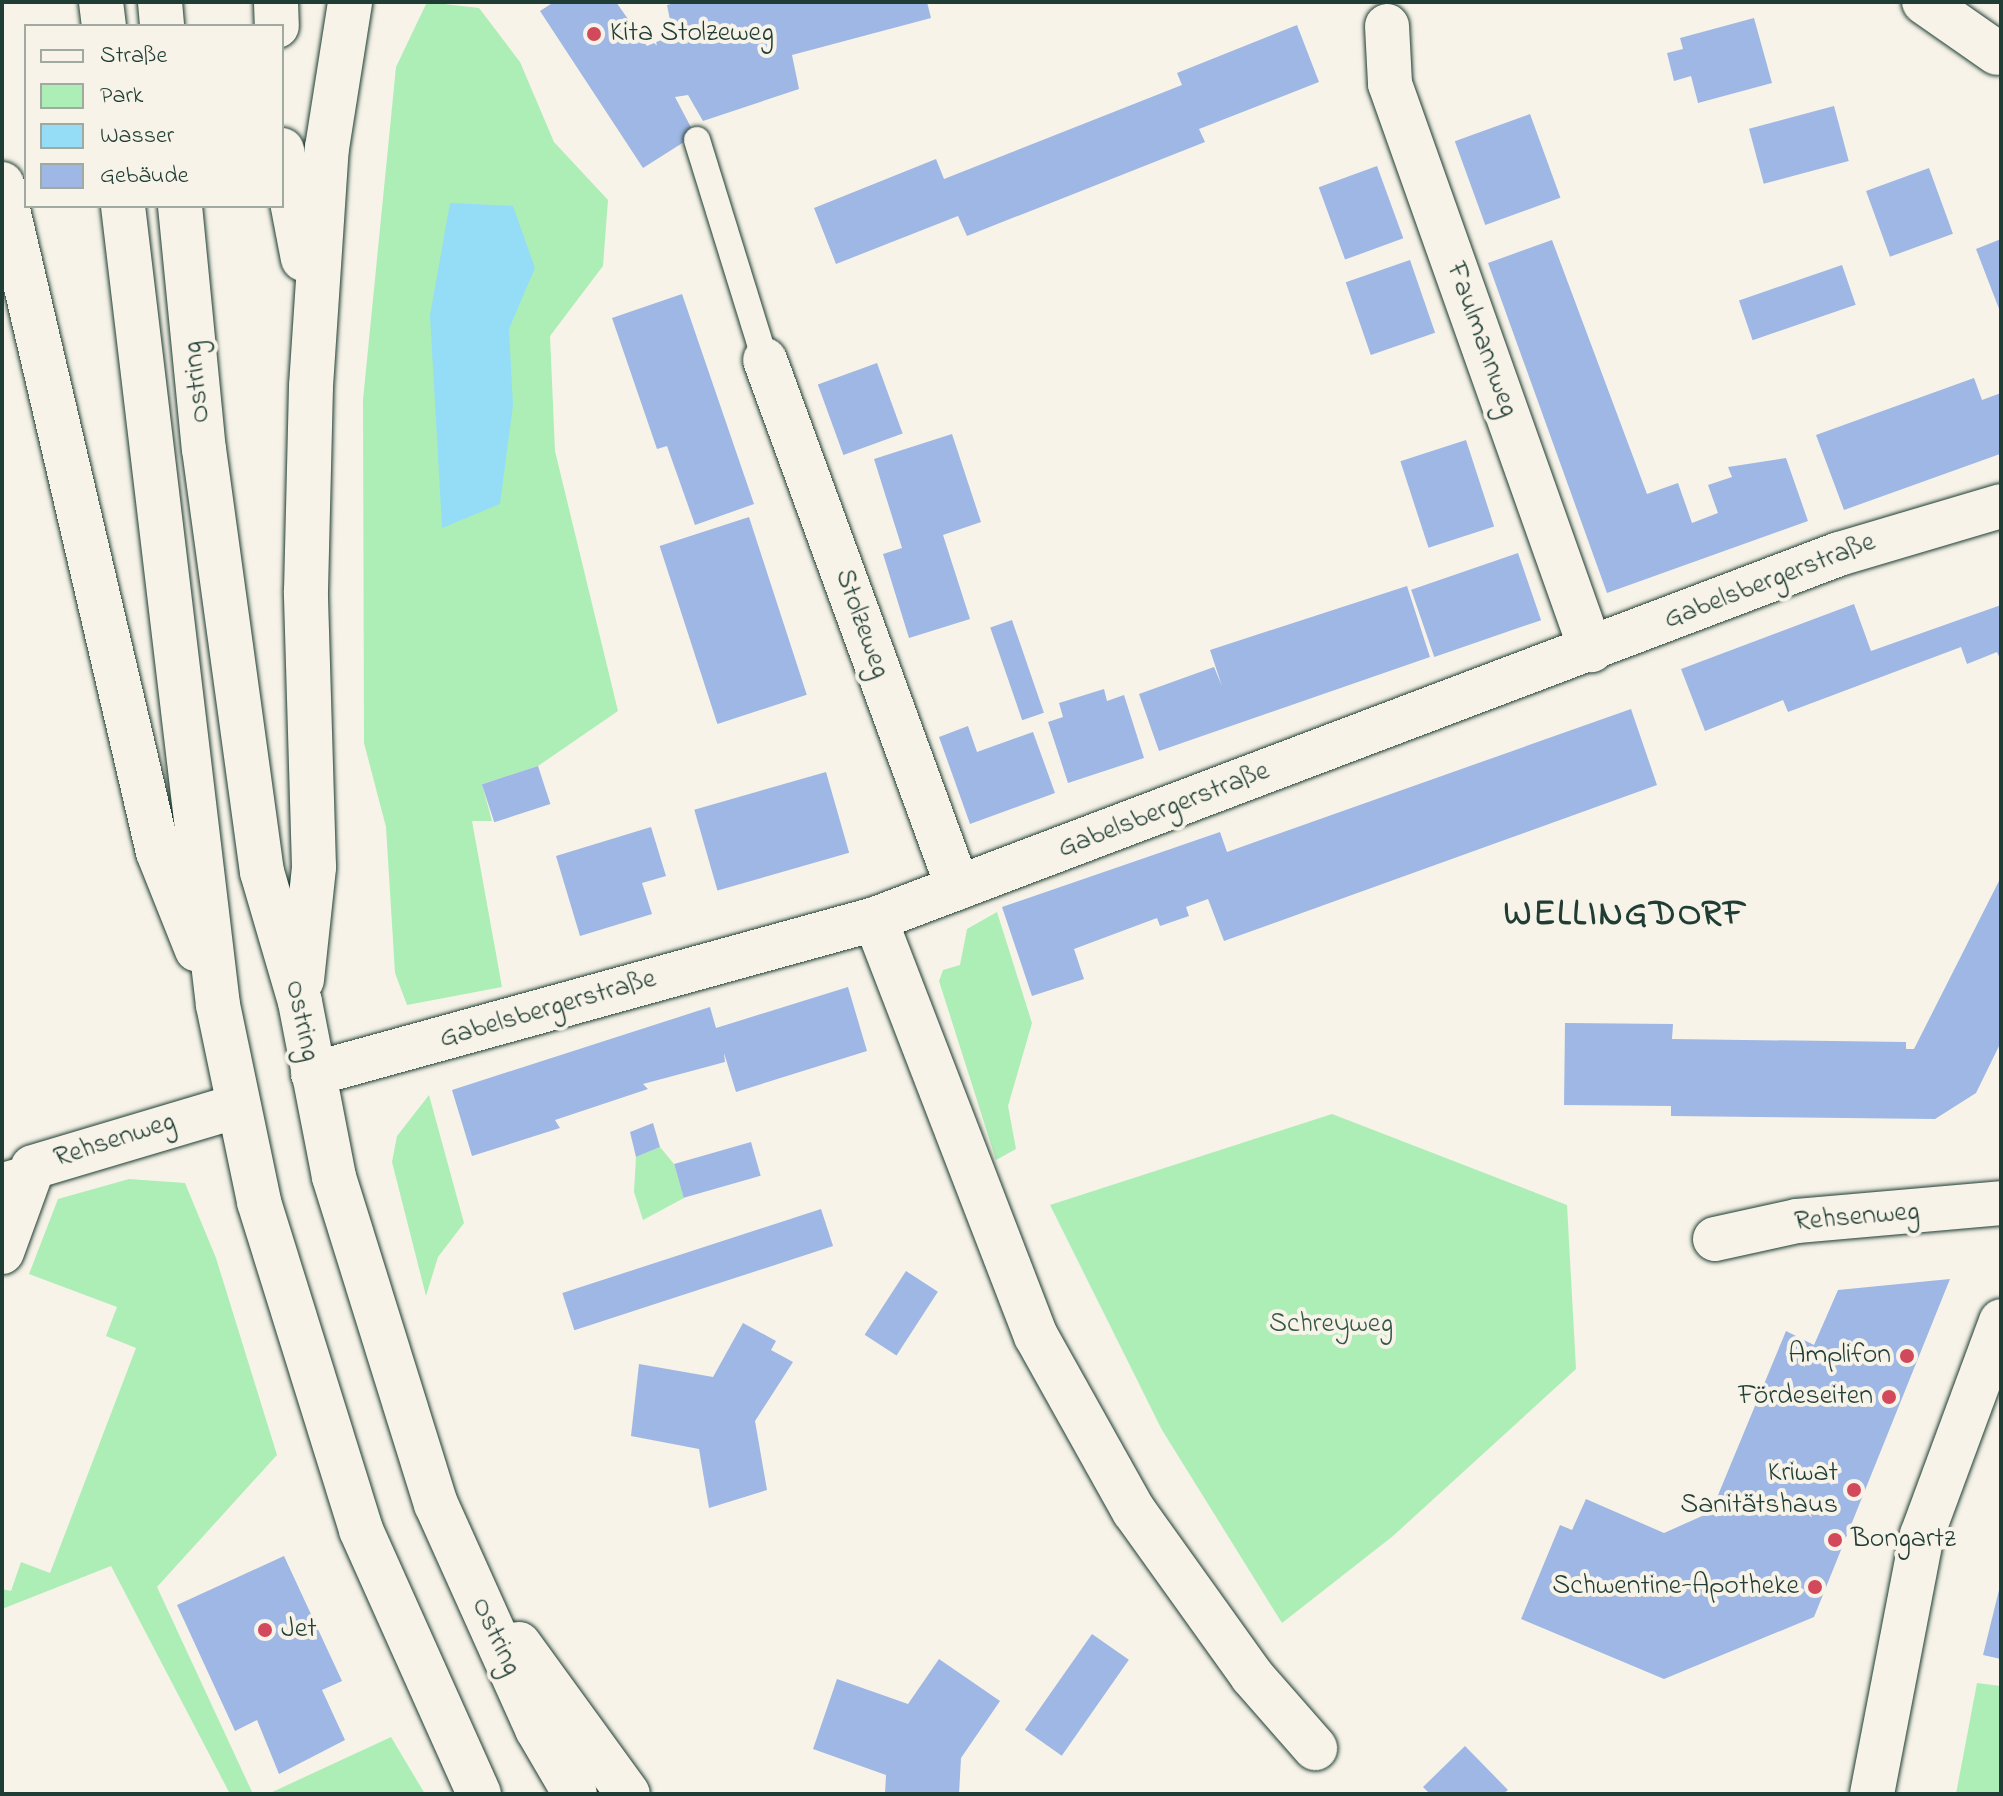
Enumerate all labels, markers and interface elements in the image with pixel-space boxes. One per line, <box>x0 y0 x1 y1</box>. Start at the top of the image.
place label: Kita Stolzeweg <box>610 17 774 51</box>
legend <box>24 24 284 208</box>
marker: Kita Stolzeweg <box>585 25 603 43</box>
text: Straße <box>100 39 167 74</box>
text: Park <box>100 79 143 114</box>
text: Wasser <box>100 119 174 154</box>
text: Gebäude <box>100 159 189 194</box>
street label: Faulmannweg <box>1438 258 1524 422</box>
street label: Ostring <box>177 339 219 425</box>
street label: Gabelsbergerstraße <box>1660 526 1880 638</box>
street label: Stolzeweg <box>826 565 896 683</box>
street label: Gabelsbergerstraße <box>1054 755 1274 867</box>
district label: WELLINGDORF <box>1504 894 1748 938</box>
street label: Gabelsbergerstraße <box>436 963 660 1057</box>
street label: Ostring <box>276 977 326 1065</box>
street label: Rehsenweg <box>50 1106 180 1176</box>
street label: Rehsenweg <box>1793 1196 1921 1240</box>
park label: Schreyweg <box>1269 1308 1393 1342</box>
place label: Amplifon <box>1788 1339 1891 1373</box>
marker: Amplifon <box>1898 1347 1916 1365</box>
place label: Fördeseiten <box>1738 1380 1873 1414</box>
marker: Fördeseiten <box>1880 1388 1898 1406</box>
place label: Kriwat Sanitätshaus <box>1680 1457 1838 1523</box>
marker: Kriwat Sanitätshaus <box>1845 1481 1863 1499</box>
place label: Bongartz <box>1851 1523 1956 1557</box>
marker: Bongartz <box>1826 1531 1844 1549</box>
place label: Schwentine-Apotheke <box>1552 1570 1799 1604</box>
marker: Schwentine-Apotheke <box>1806 1578 1824 1596</box>
street label: Ostring <box>462 1593 528 1681</box>
place label: Jet <box>281 1613 317 1647</box>
marker: Jet <box>256 1621 274 1639</box>

